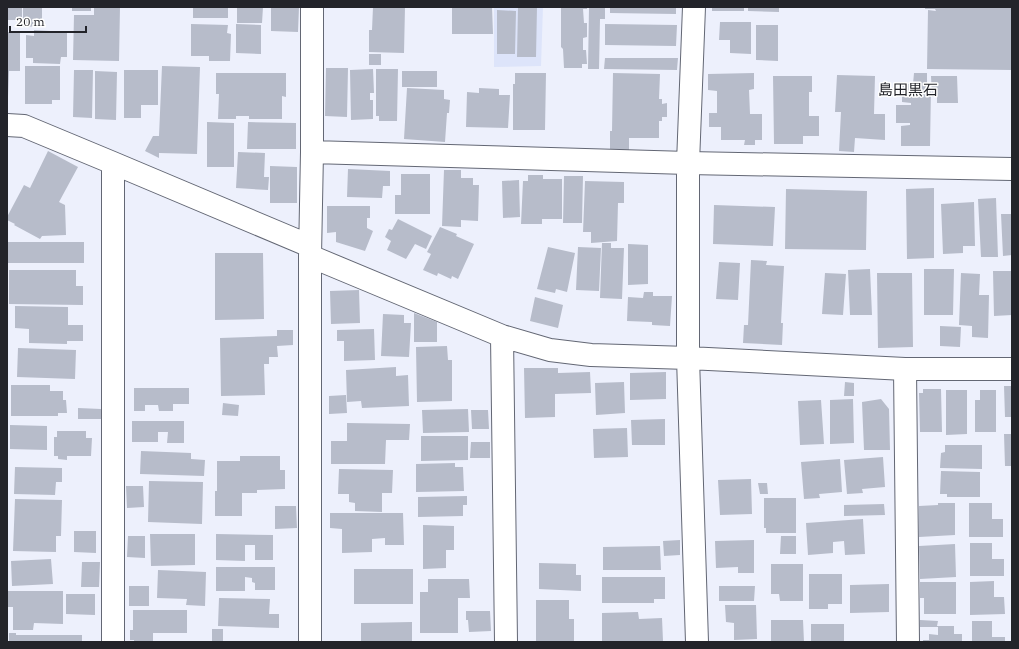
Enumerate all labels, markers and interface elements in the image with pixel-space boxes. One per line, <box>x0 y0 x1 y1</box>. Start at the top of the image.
scale bar <box>10 8 86 34</box>
text: 20 m <box>16 14 45 29</box>
district label: 島田黒石 <box>878 80 938 99</box>

